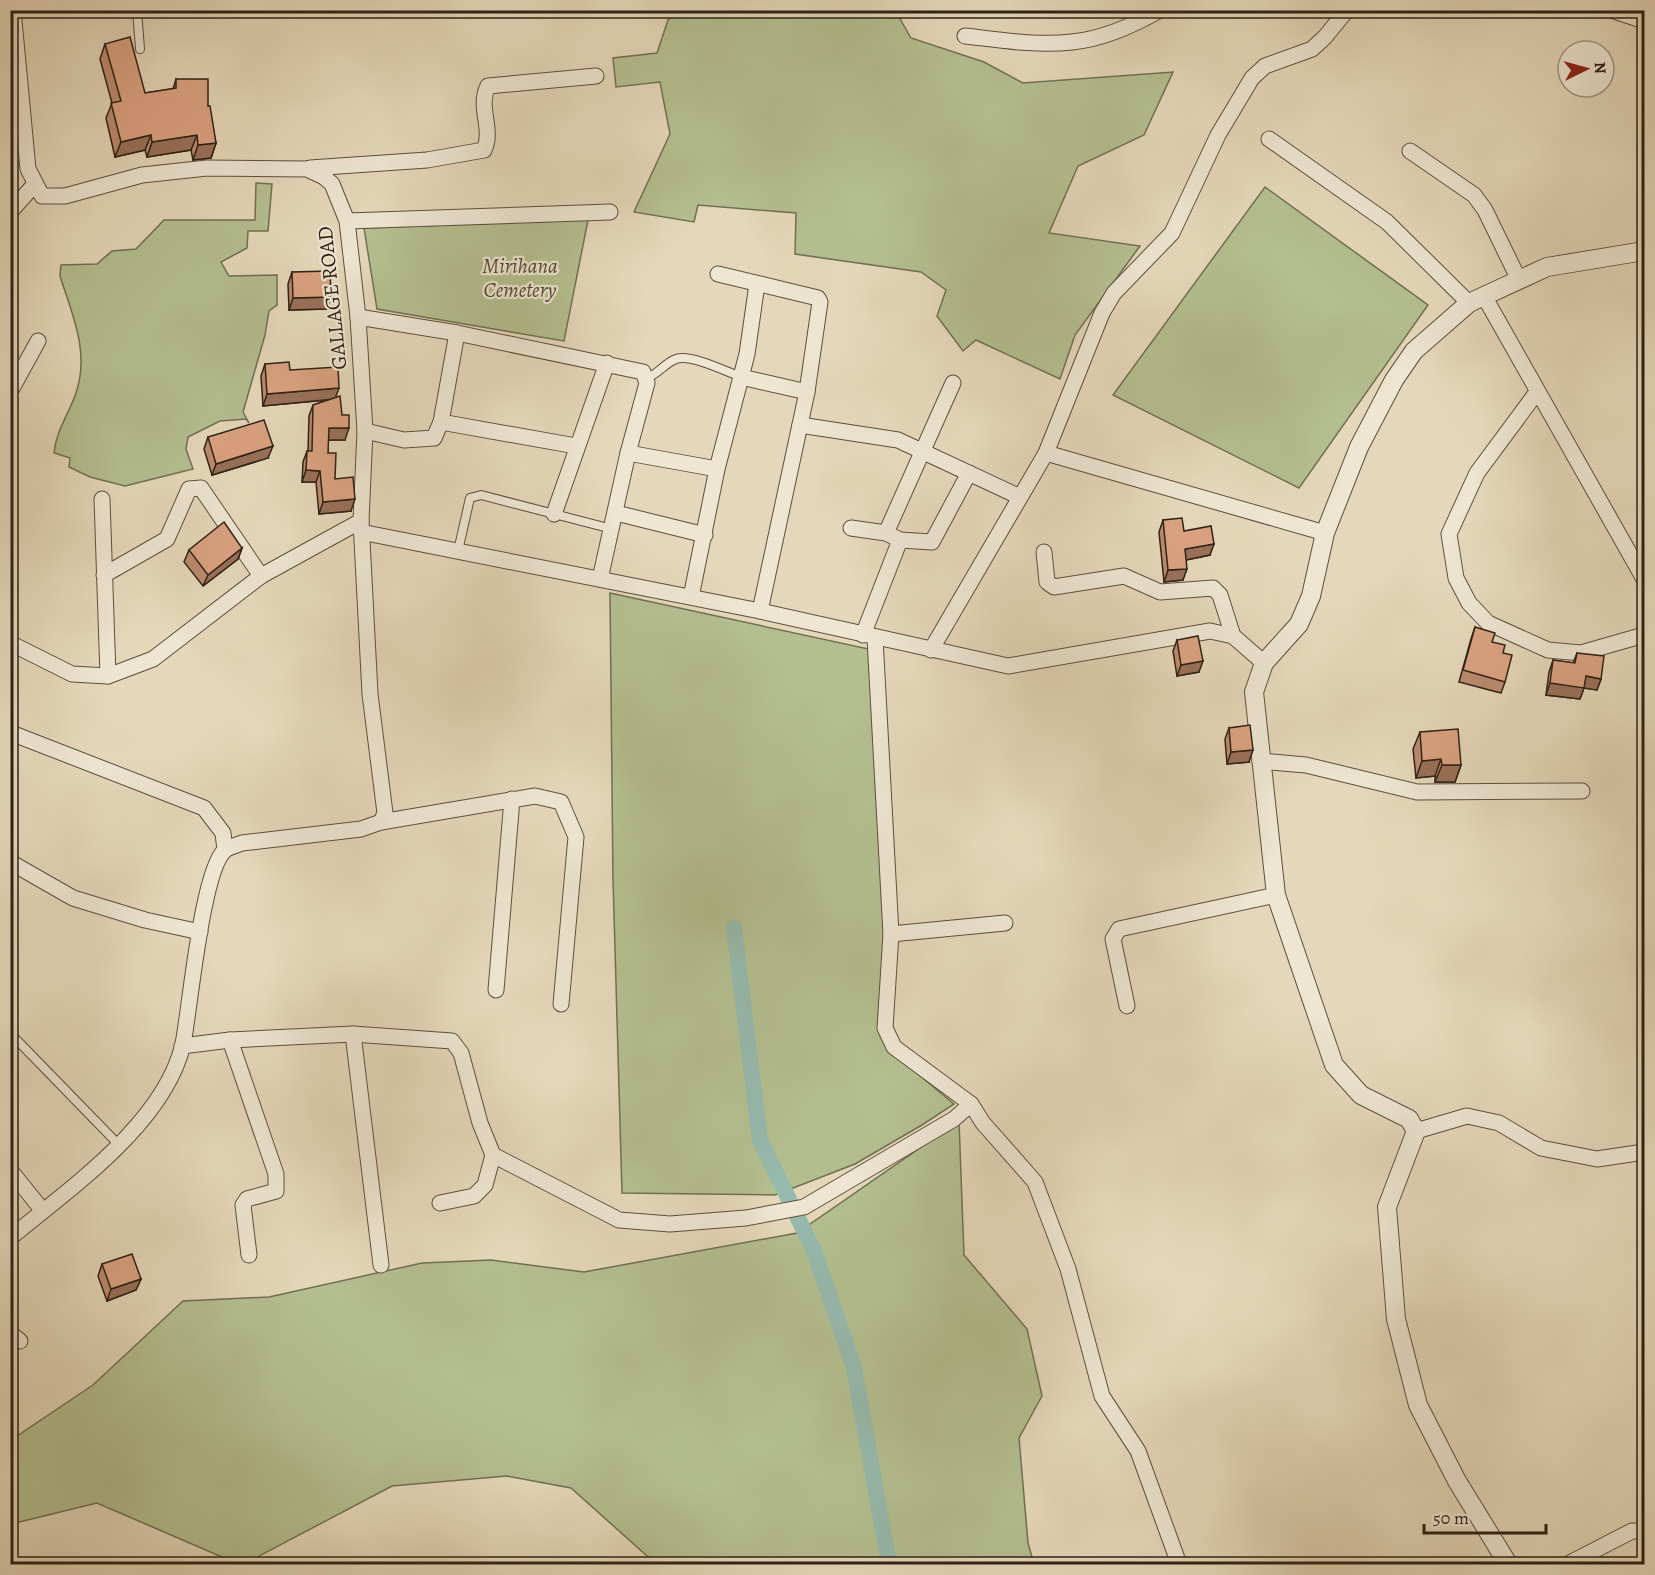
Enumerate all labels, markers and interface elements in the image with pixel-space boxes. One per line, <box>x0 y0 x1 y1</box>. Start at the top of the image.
north arrow <box>1556 39 1616 99</box>
text: N <box>1588 61 1611 75</box>
street label: GALLAGE ROAD <box>311 225 353 371</box>
park label: Mirihana Cemetery <box>482 252 558 304</box>
scale bar <box>1424 1497 1546 1535</box>
text: 50 m <box>1433 1506 1469 1530</box>

